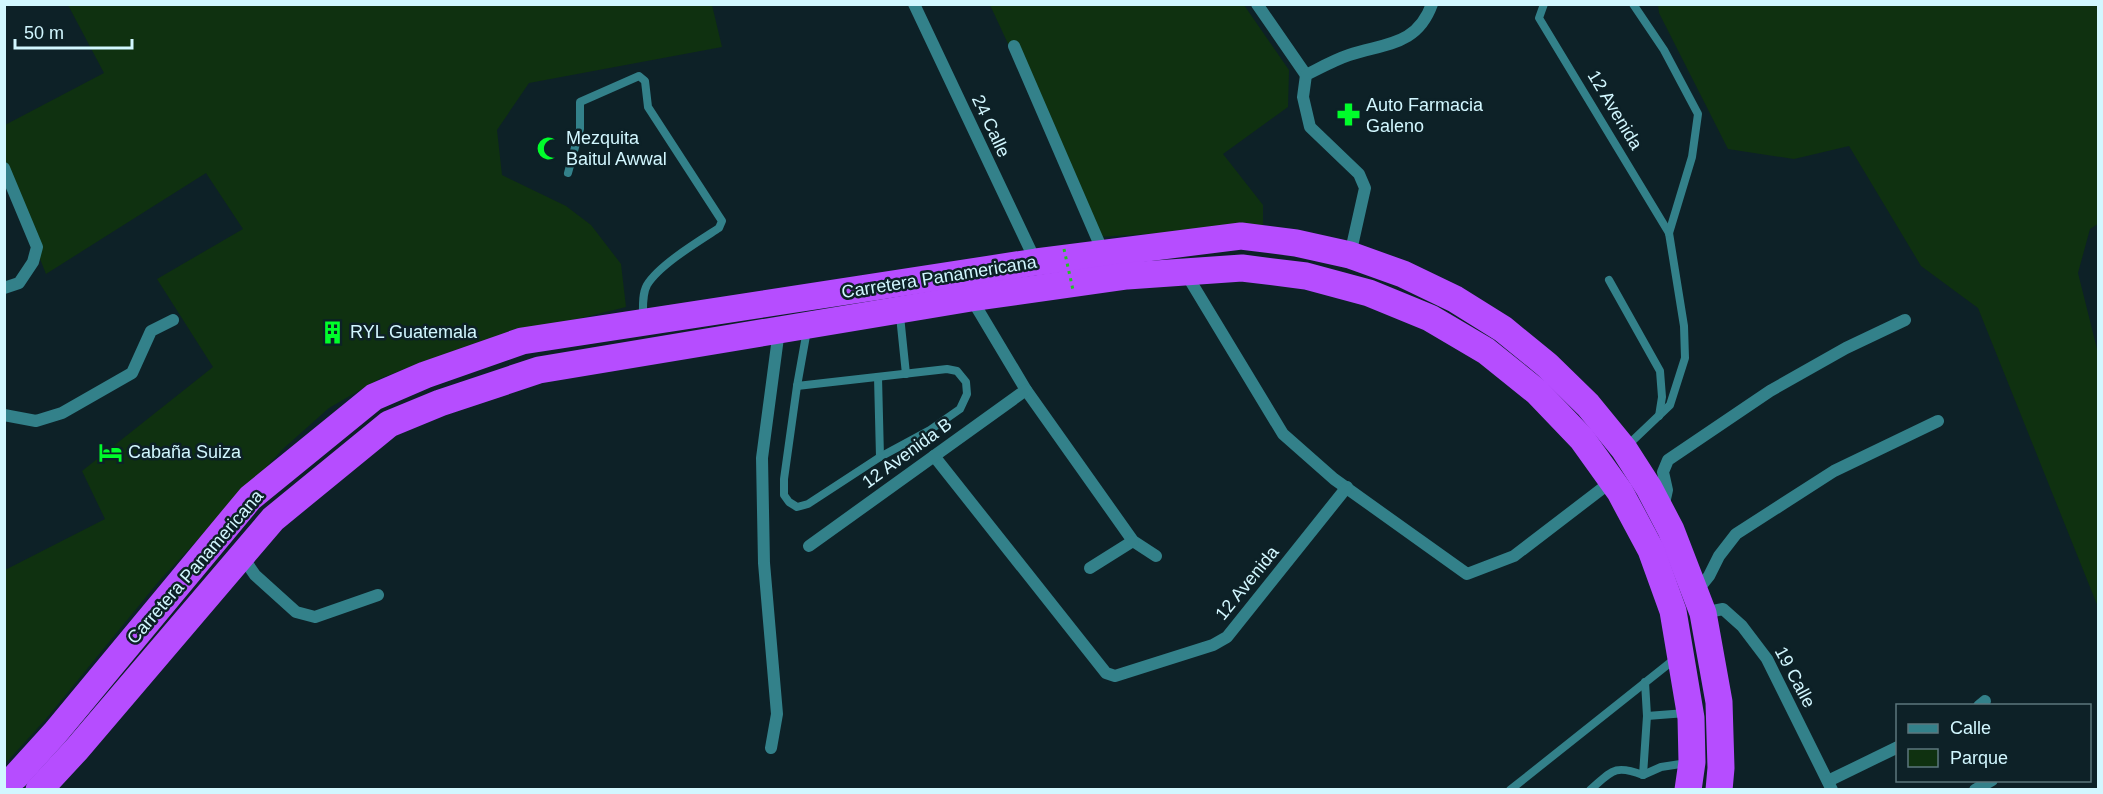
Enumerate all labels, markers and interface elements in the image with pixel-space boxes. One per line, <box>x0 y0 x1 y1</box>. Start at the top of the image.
scale bar <box>15 12 132 50</box>
text: 50 m <box>24 23 64 43</box>
street label: 12 Avenida <box>1584 67 1647 154</box>
street label: 24 Calle <box>968 92 1014 160</box>
place label: Auto Farmacia Galeno <box>1366 95 1484 136</box>
pharmacy icon: Auto Farmacia Galeno <box>1335 102 1361 128</box>
place label: Mezquita Baitul Awwal <box>566 128 667 169</box>
mosque icon: Mezquita Baitul Awwal <box>535 135 561 161</box>
street label: Carretera Panamericana <box>840 252 1039 302</box>
building icon: RYL Guatemala <box>319 319 345 345</box>
place label: RYL Guatemala <box>350 322 478 342</box>
street label: 12 Avenida B <box>858 414 956 492</box>
hotel icon: Cabaña Suiza <box>97 439 123 465</box>
place label: Cabaña Suiza <box>128 442 242 462</box>
street label: Carretera Panamericana <box>123 485 268 648</box>
street label: 12 Avenida <box>1211 541 1283 624</box>
street label: 19 Calle <box>1771 643 1819 711</box>
legend <box>1896 704 2091 782</box>
text: Calle <box>1950 718 1991 738</box>
text: Parque <box>1950 748 2008 768</box>

